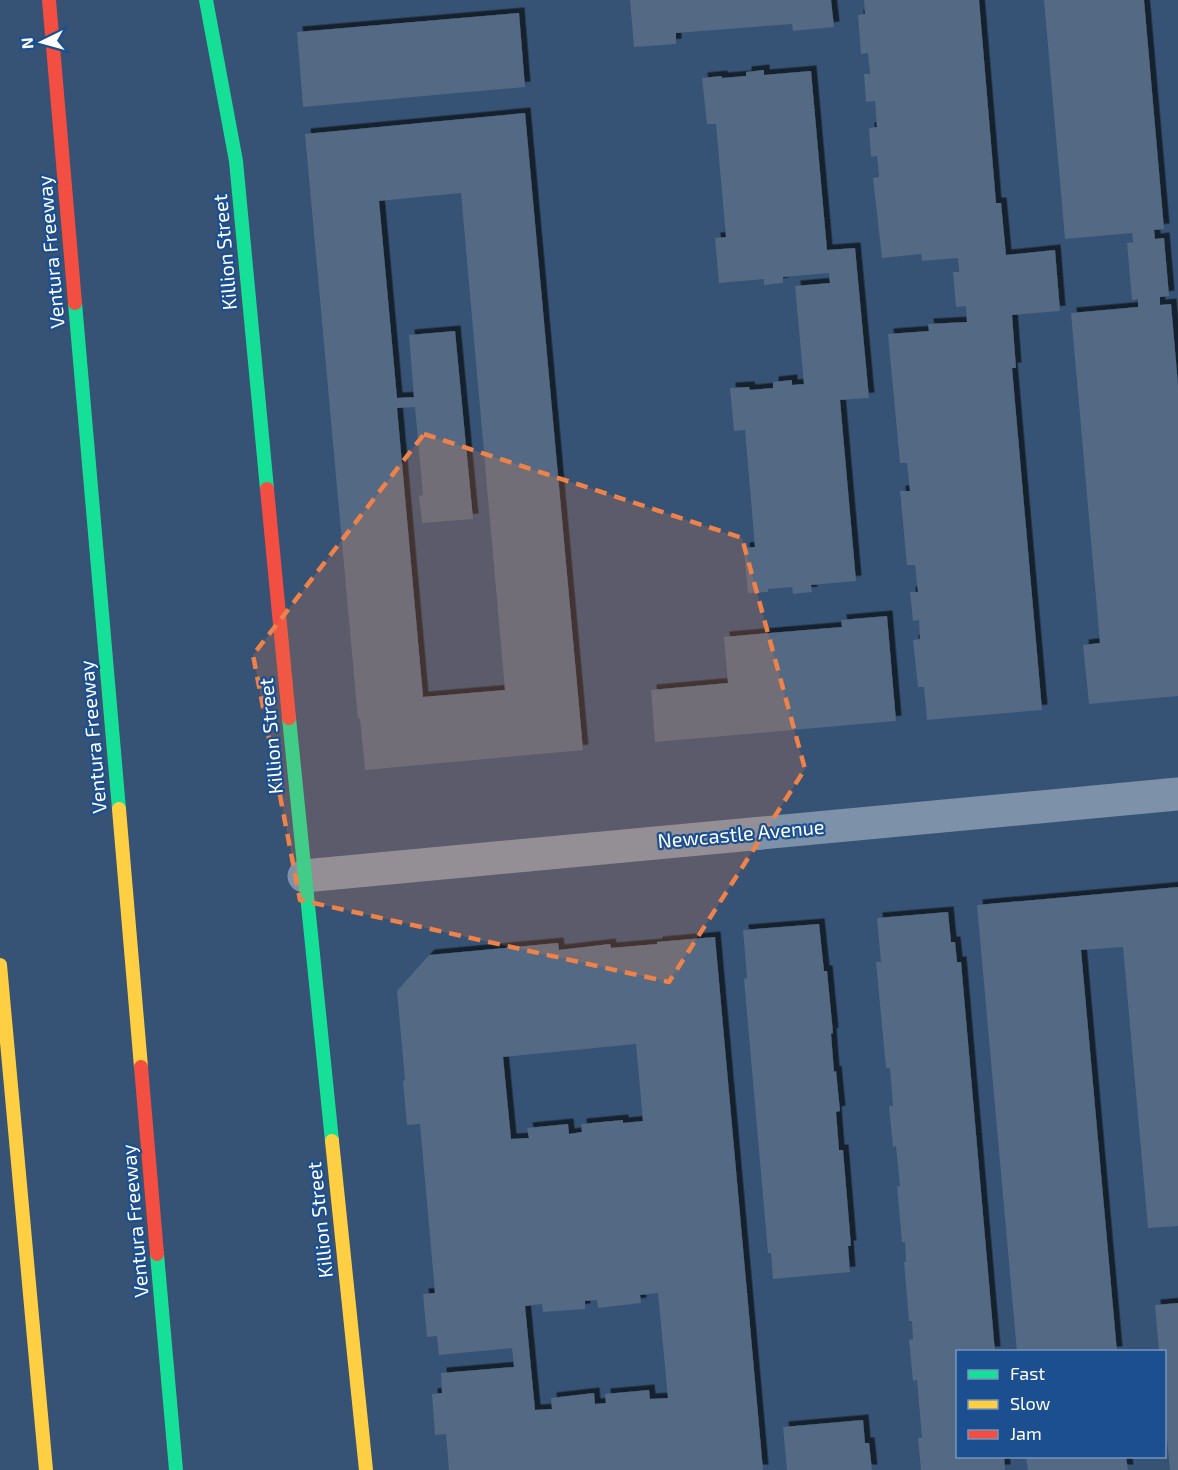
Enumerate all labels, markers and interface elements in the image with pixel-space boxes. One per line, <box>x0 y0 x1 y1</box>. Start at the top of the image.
north arrow <box>12 12 72 72</box>
text: N <box>17 37 37 50</box>
street label: Ventura Freeway <box>31 174 69 330</box>
street label: Killion Street <box>207 193 241 311</box>
street label: Ventura Freeway <box>73 659 111 815</box>
street label: Killion Street <box>253 677 287 795</box>
street label: Newcastle Avenue <box>656 814 825 852</box>
street label: Ventura Freeway <box>115 1143 153 1299</box>
street label: Killion Street <box>301 1160 337 1279</box>
legend <box>956 1350 1166 1458</box>
text: Fast <box>1010 1362 1045 1384</box>
text: Slow <box>1010 1392 1051 1414</box>
text: Jam <box>1010 1422 1042 1444</box>

